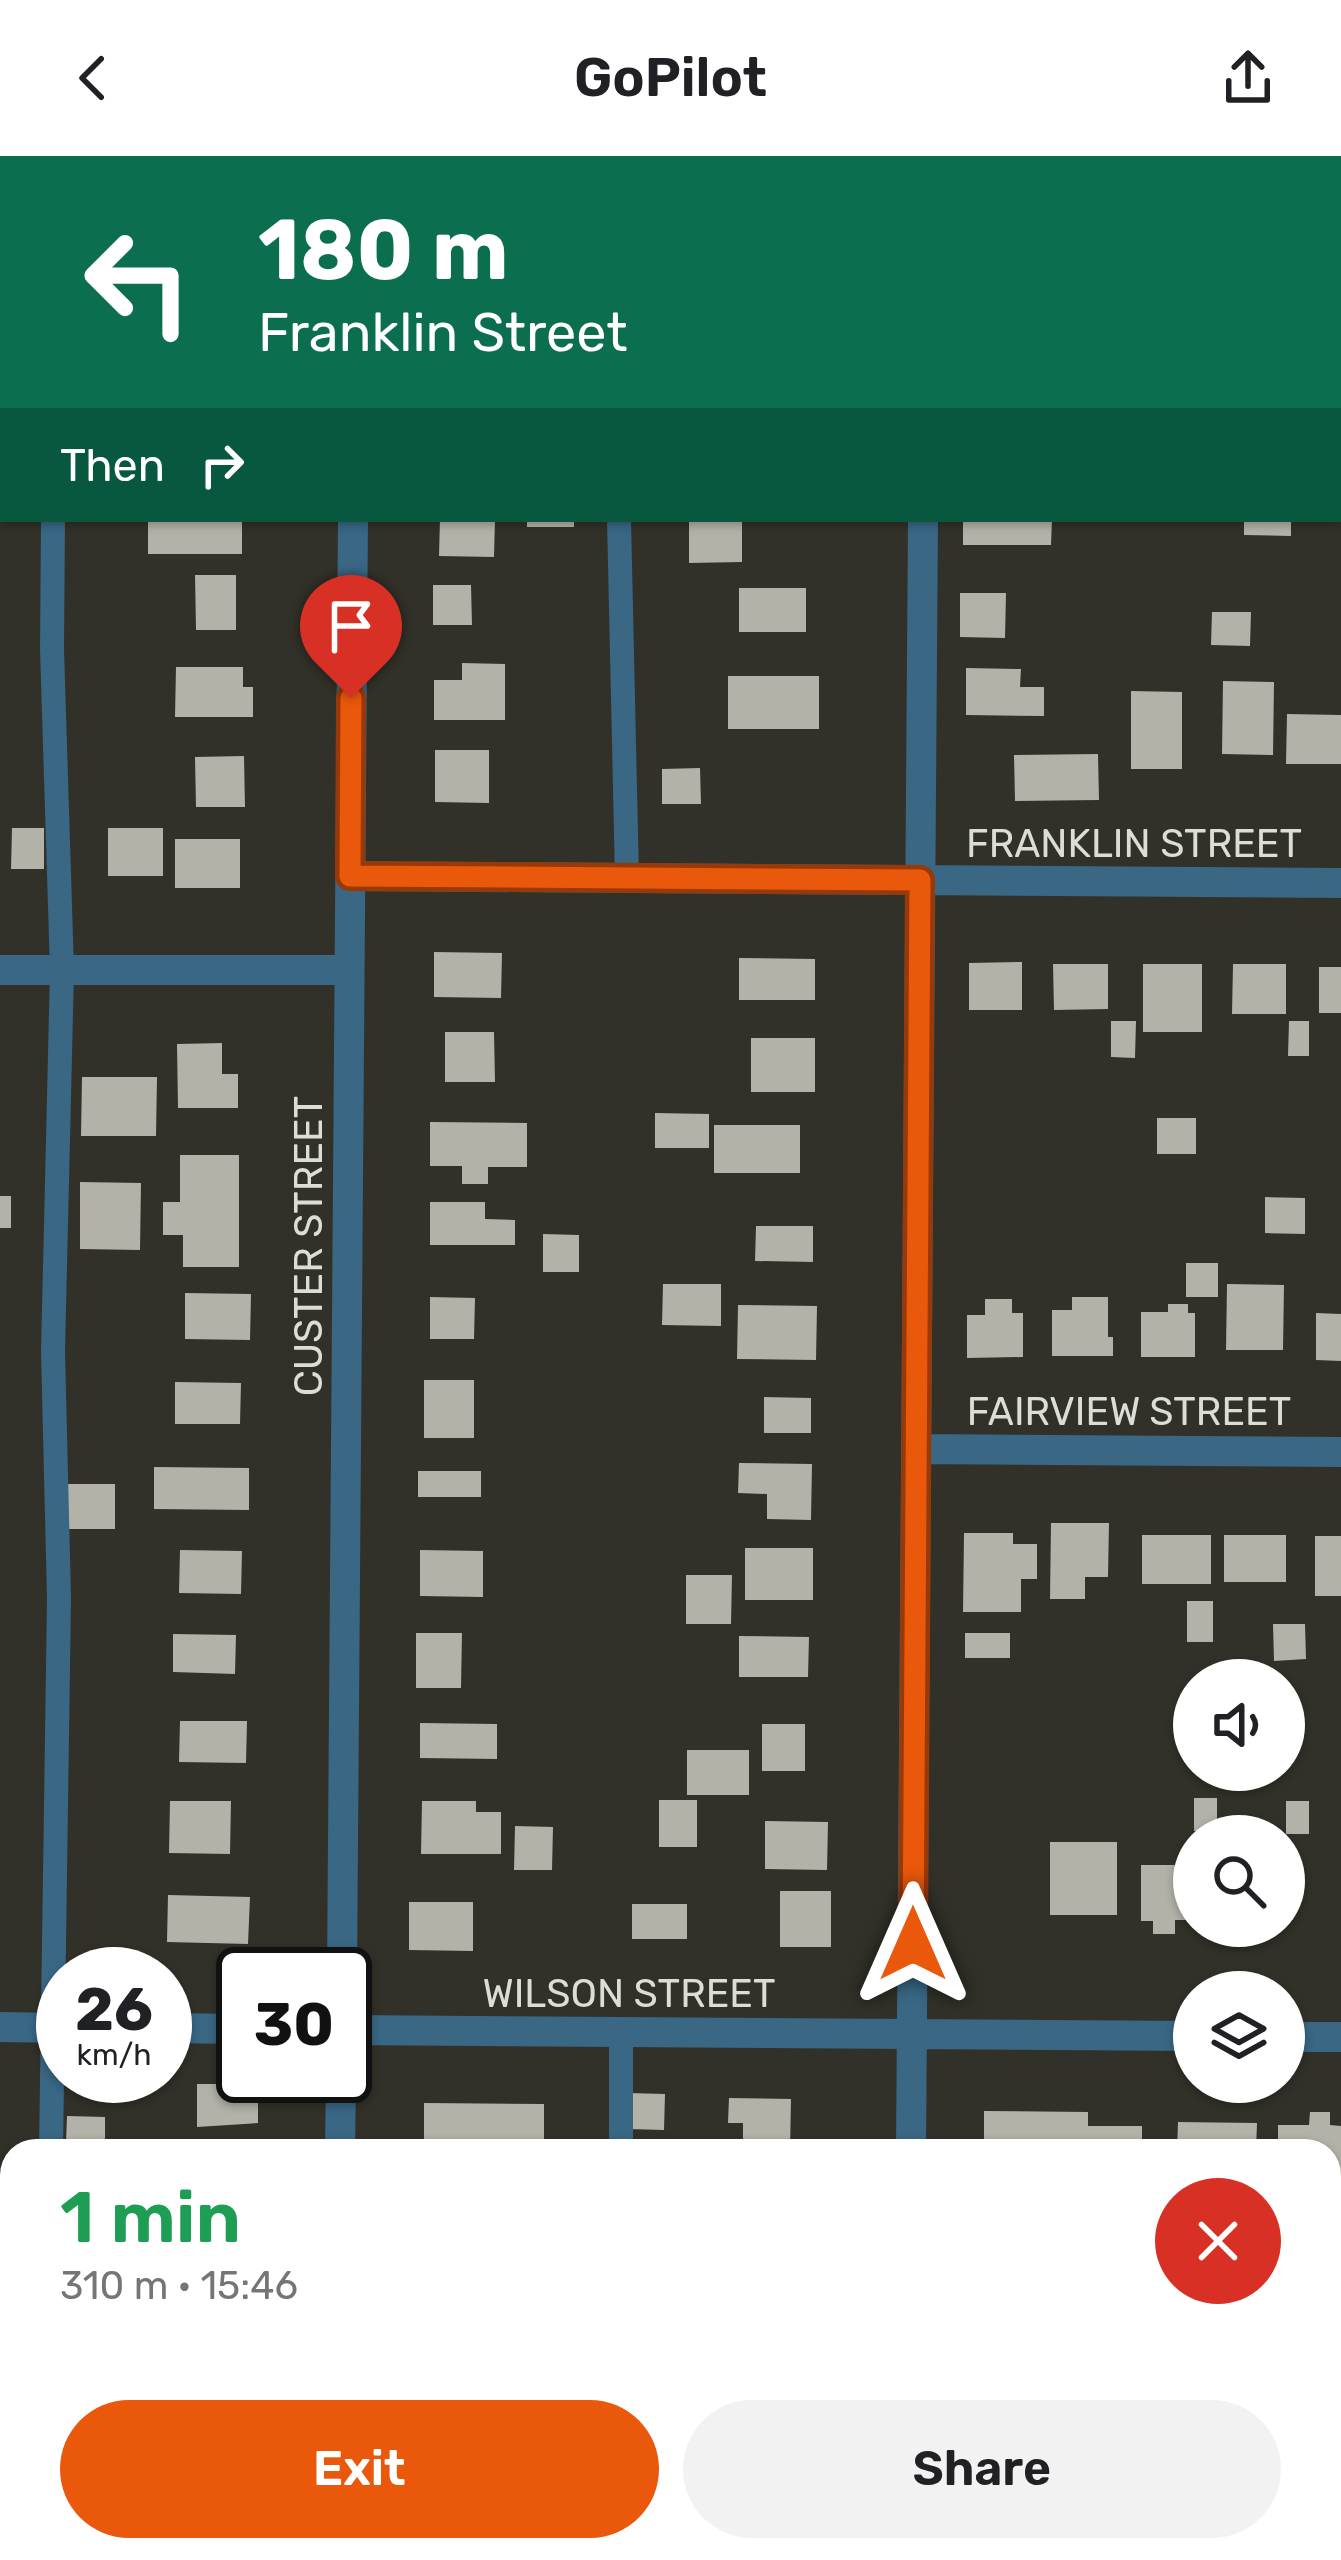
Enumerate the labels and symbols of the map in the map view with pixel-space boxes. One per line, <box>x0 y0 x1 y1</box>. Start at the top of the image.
pin <box>300 575 402 698</box>
street label: FRANKLIN STREET <box>966 821 1302 867</box>
street label: CUSTER STREET <box>286 1096 332 1396</box>
street label: FAIRVIEW STREET <box>967 1389 1291 1435</box>
position arrow <box>850 1881 976 2007</box>
speed limit sign: 30 <box>216 1947 372 2103</box>
street label: WILSON STREET <box>482 1971 776 2017</box>

